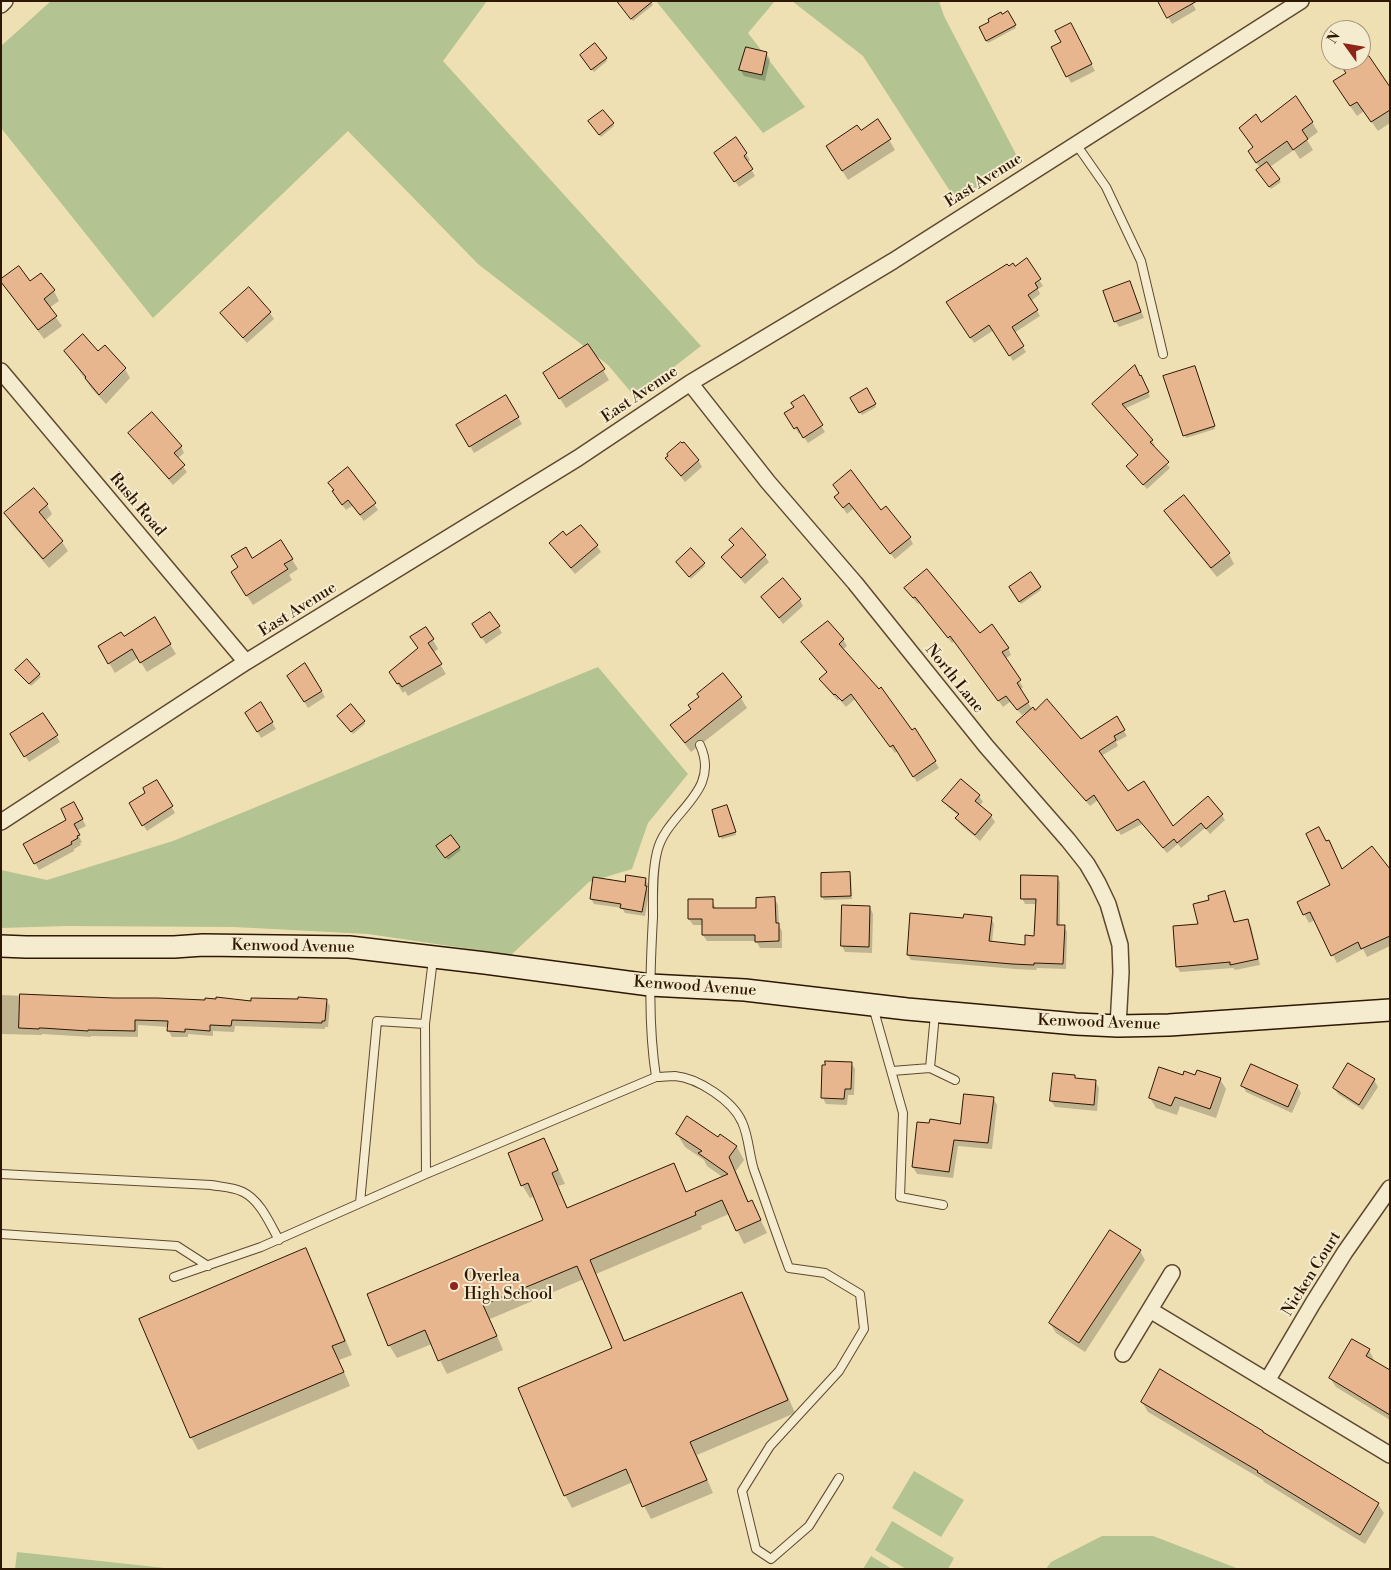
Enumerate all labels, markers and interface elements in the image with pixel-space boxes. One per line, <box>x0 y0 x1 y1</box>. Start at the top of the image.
north arrow <box>1321 20 1371 70</box>
text: N <box>1324 28 1345 47</box>
street label: East Avenue <box>942 150 1026 212</box>
street label: East Avenue <box>598 362 682 428</box>
street label: Rush Road <box>105 469 169 541</box>
street label: East Avenue <box>256 579 340 641</box>
street label: North Lane <box>920 641 988 717</box>
street label: Kenwood Avenue <box>231 936 355 958</box>
street label: Kenwood Avenue <box>633 973 757 1001</box>
street label: Kenwood Avenue <box>1037 1011 1161 1035</box>
street label: Nicken Court <box>1278 1228 1346 1320</box>
place label: Overlea High School <box>464 1267 553 1305</box>
marker: Overlea High School <box>448 1280 460 1292</box>

